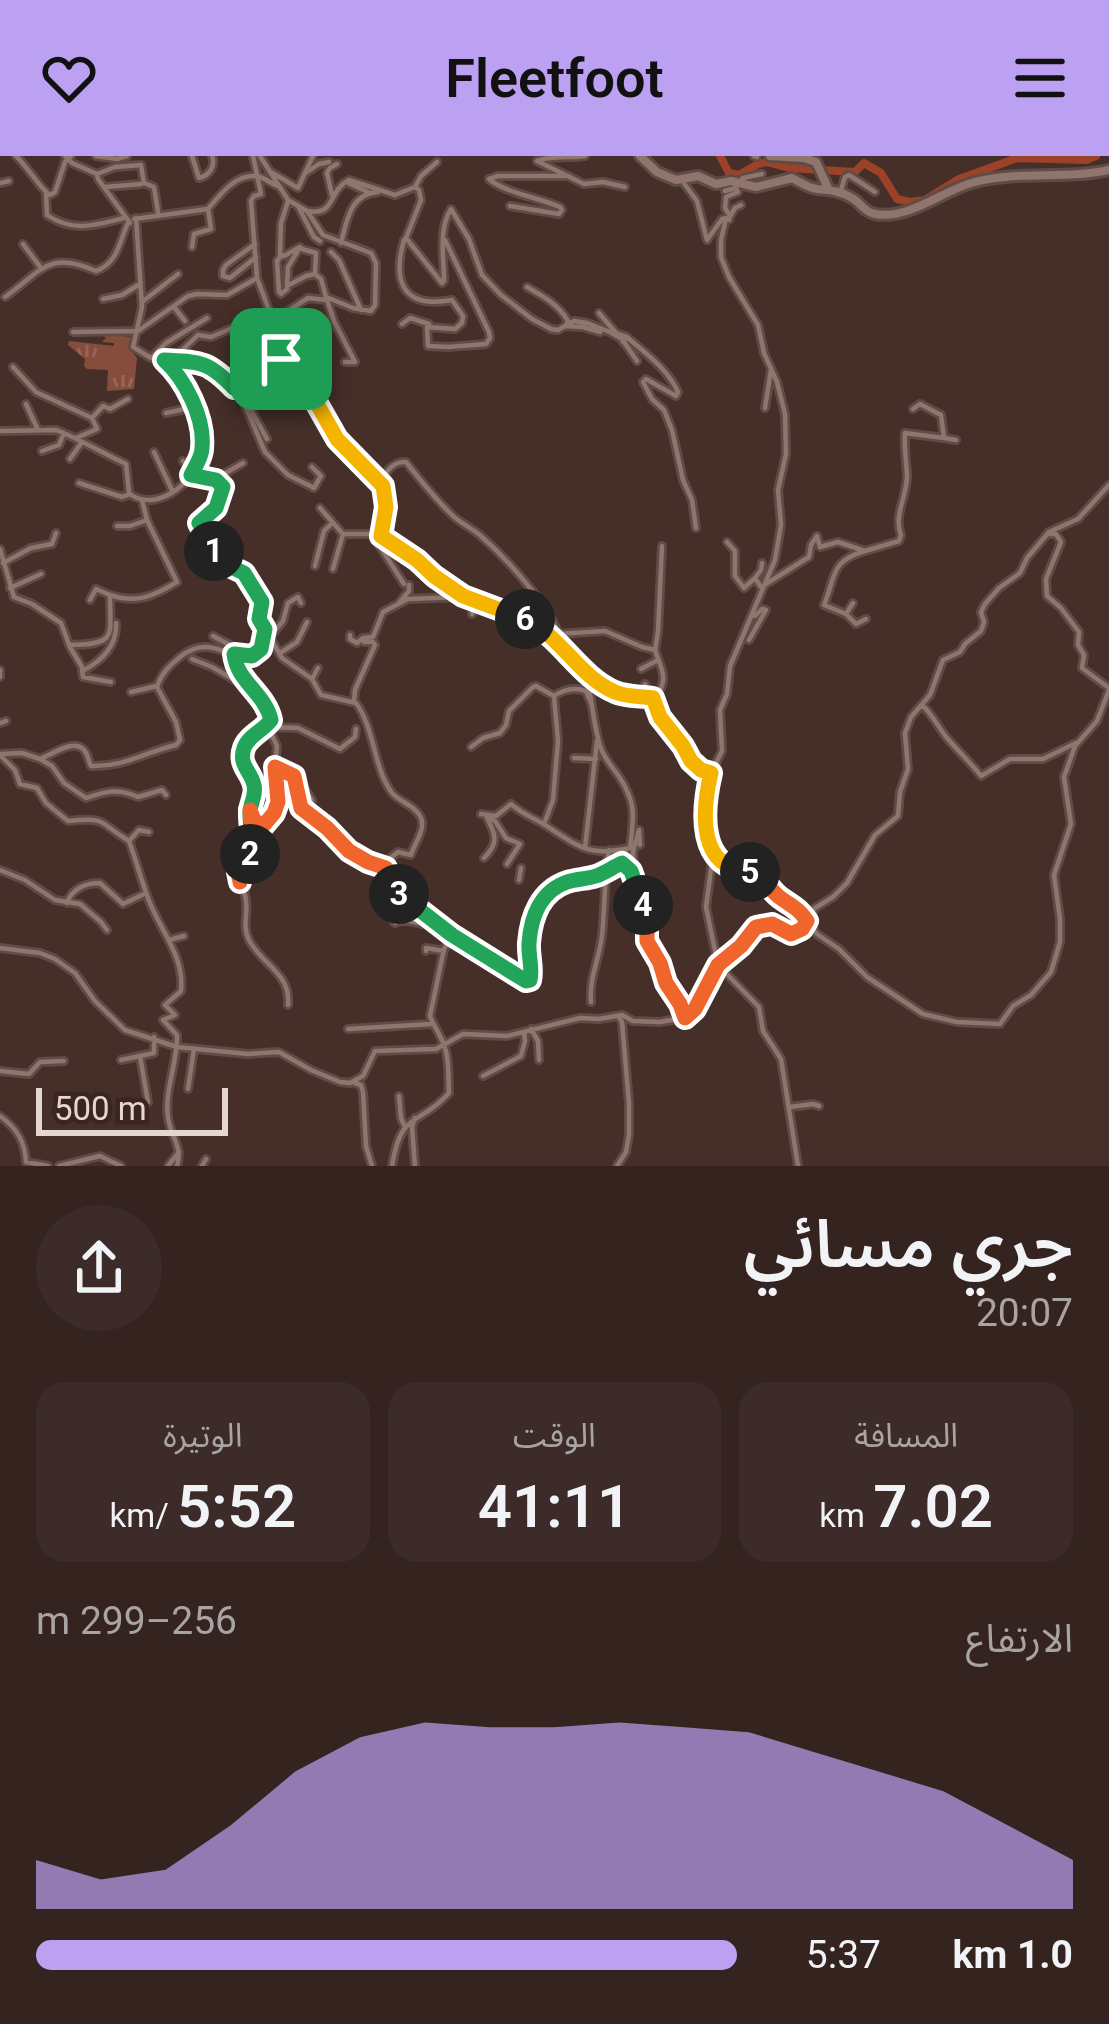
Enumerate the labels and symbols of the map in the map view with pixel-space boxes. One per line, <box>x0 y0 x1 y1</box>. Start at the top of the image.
pin <box>230 308 332 410</box>
pin: 1 <box>184 521 244 581</box>
pin: 6 <box>495 589 555 649</box>
pin: 2 <box>220 824 280 884</box>
pin: 5 <box>720 842 780 902</box>
pin: 3 <box>369 864 429 924</box>
pin: 4 <box>613 875 673 935</box>
scale bar <box>36 1082 228 1135</box>

